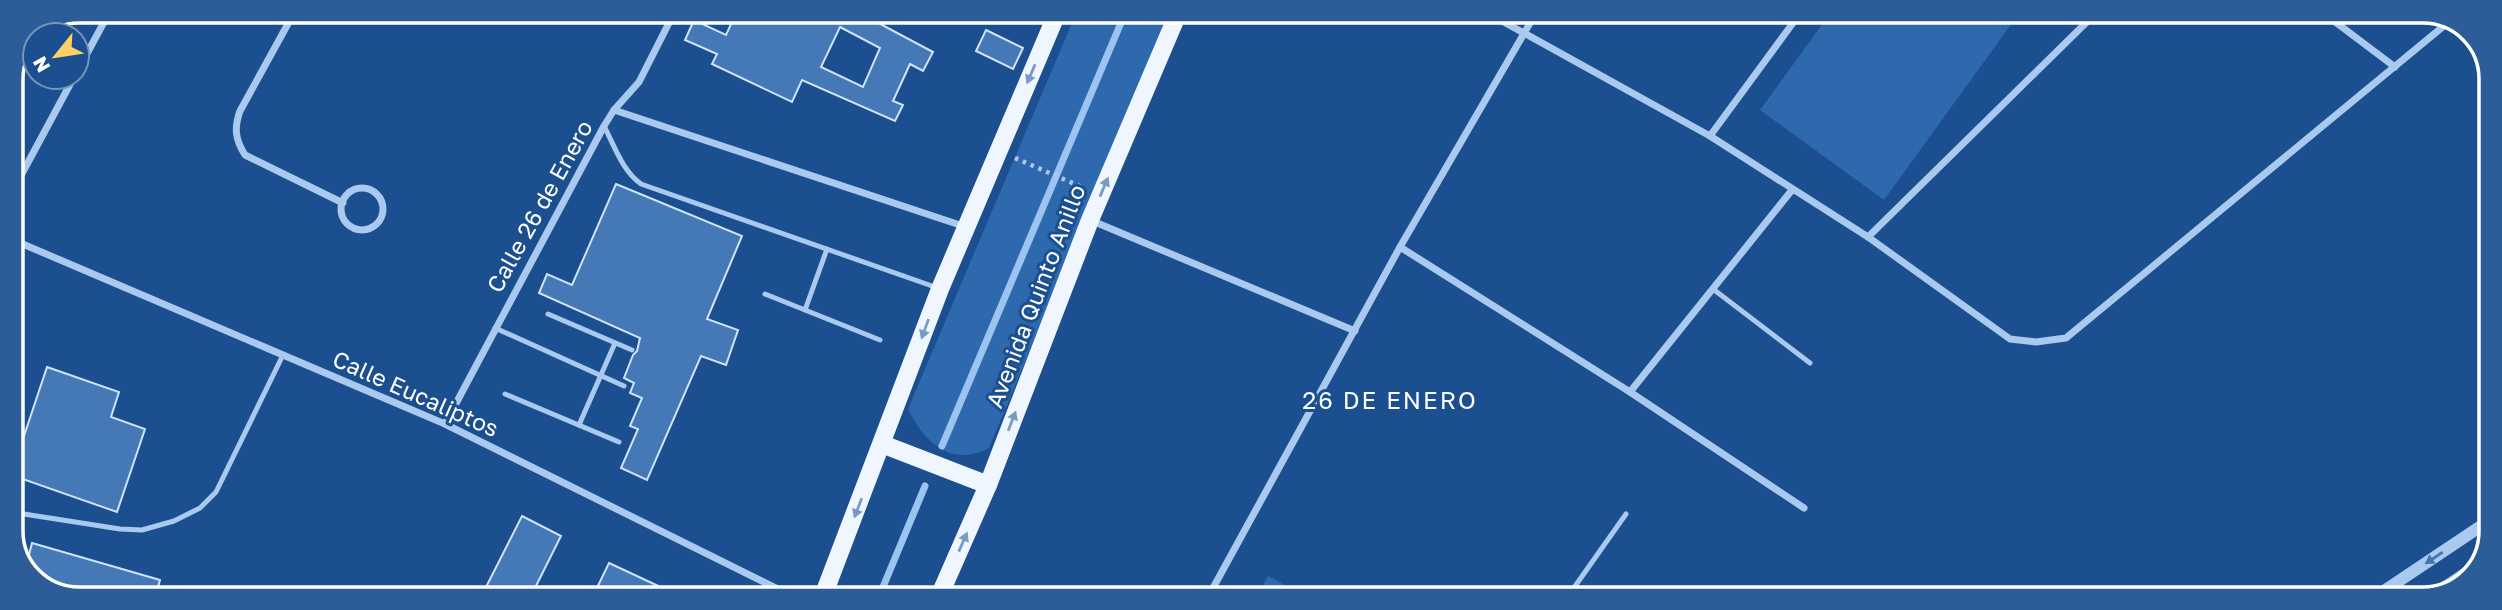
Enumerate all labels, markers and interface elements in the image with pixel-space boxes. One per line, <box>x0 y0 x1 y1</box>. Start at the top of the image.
north arrow <box>21 21 91 91</box>
text: N <box>27 53 54 77</box>
one-way arrow <box>1025 64 1037 84</box>
street label: Calle 26 de Enero <box>480 115 598 297</box>
one-way arrow <box>1099 176 1110 197</box>
street label: Avenida Quinto Anillo <box>980 180 1090 412</box>
one-way arrow <box>919 319 930 340</box>
street label: Calle Eucaliptos <box>329 344 503 442</box>
district label: 26 DE ENERO <box>1302 385 1478 414</box>
one-way arrow <box>1007 411 1018 432</box>
one-way arrow <box>852 498 863 519</box>
one-way arrow <box>957 532 969 552</box>
one-way arrow <box>2424 551 2443 564</box>

